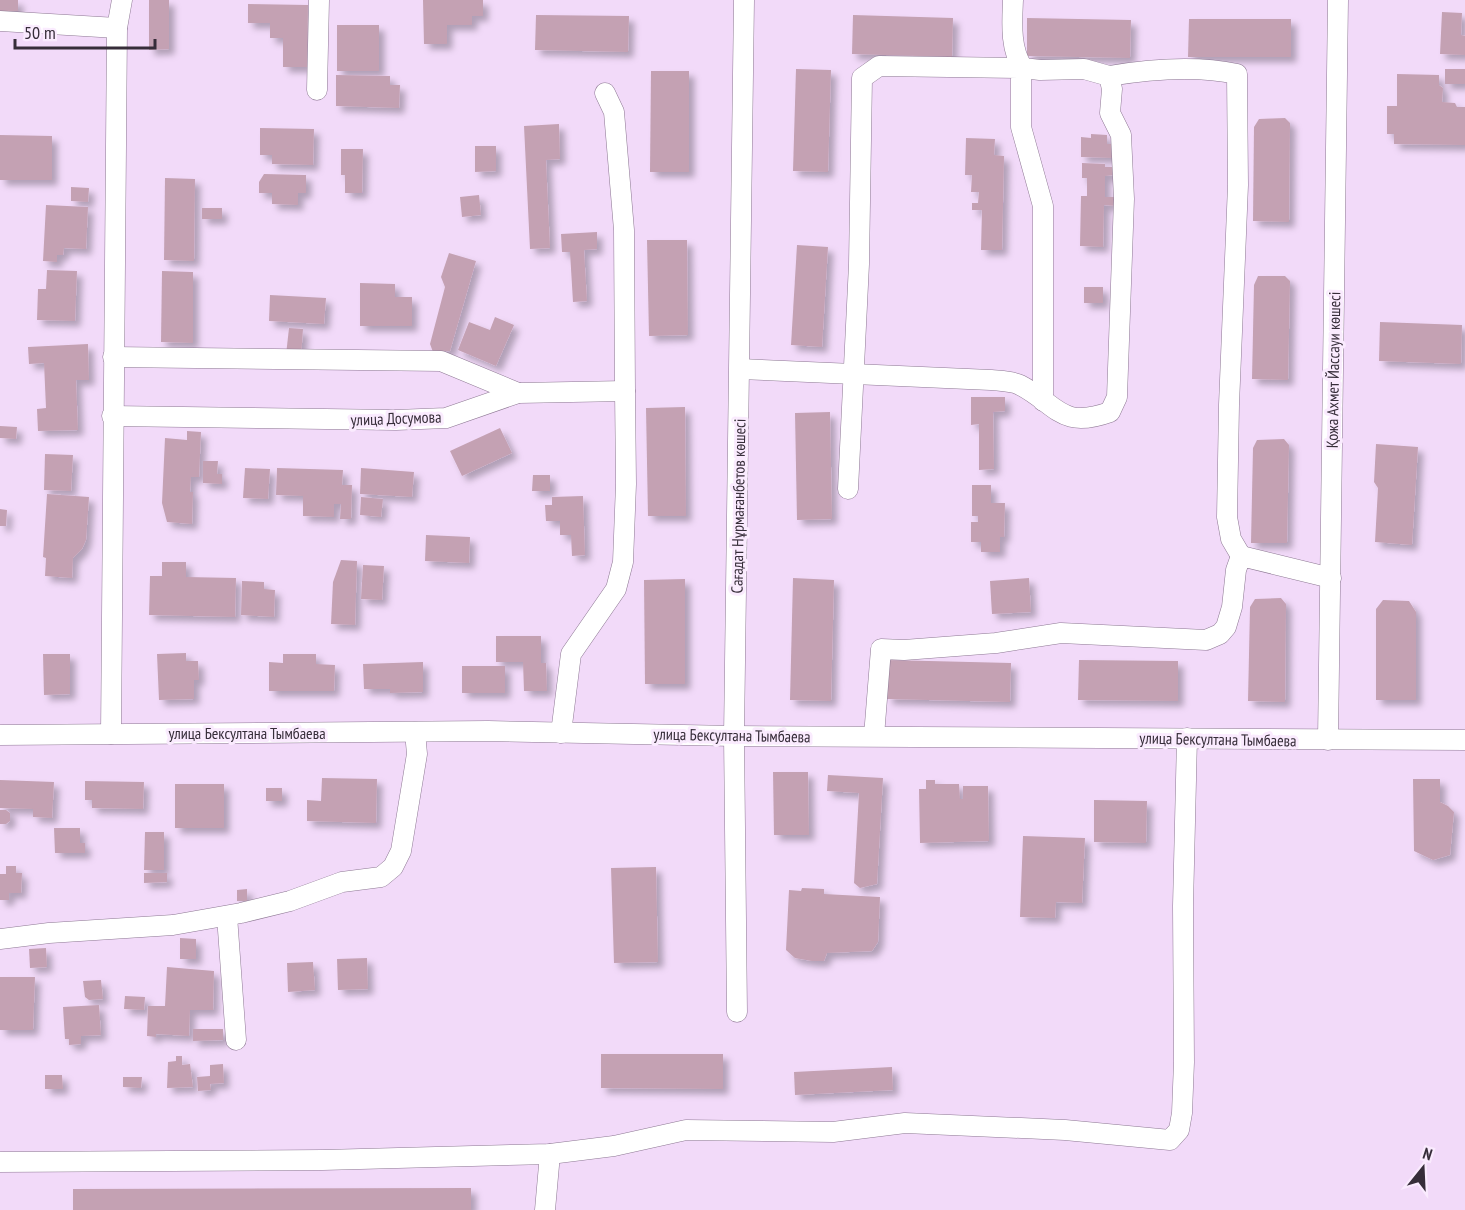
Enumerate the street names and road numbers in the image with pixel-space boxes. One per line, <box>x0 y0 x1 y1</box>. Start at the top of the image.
street label: Қожа Ахмет Йассауи көшесі <box>1322 292 1344 448</box>
street label: улица Досумова <box>350 406 442 430</box>
street label: Сағадат Нұрмағанбетов көшесі <box>726 418 750 594</box>
street label: улица Бексултана Тымбаева <box>168 723 326 743</box>
street label: улица Бексултана Тымбаева <box>653 724 811 746</box>
street label: улица Бексултана Тымбаева <box>1139 728 1297 750</box>

